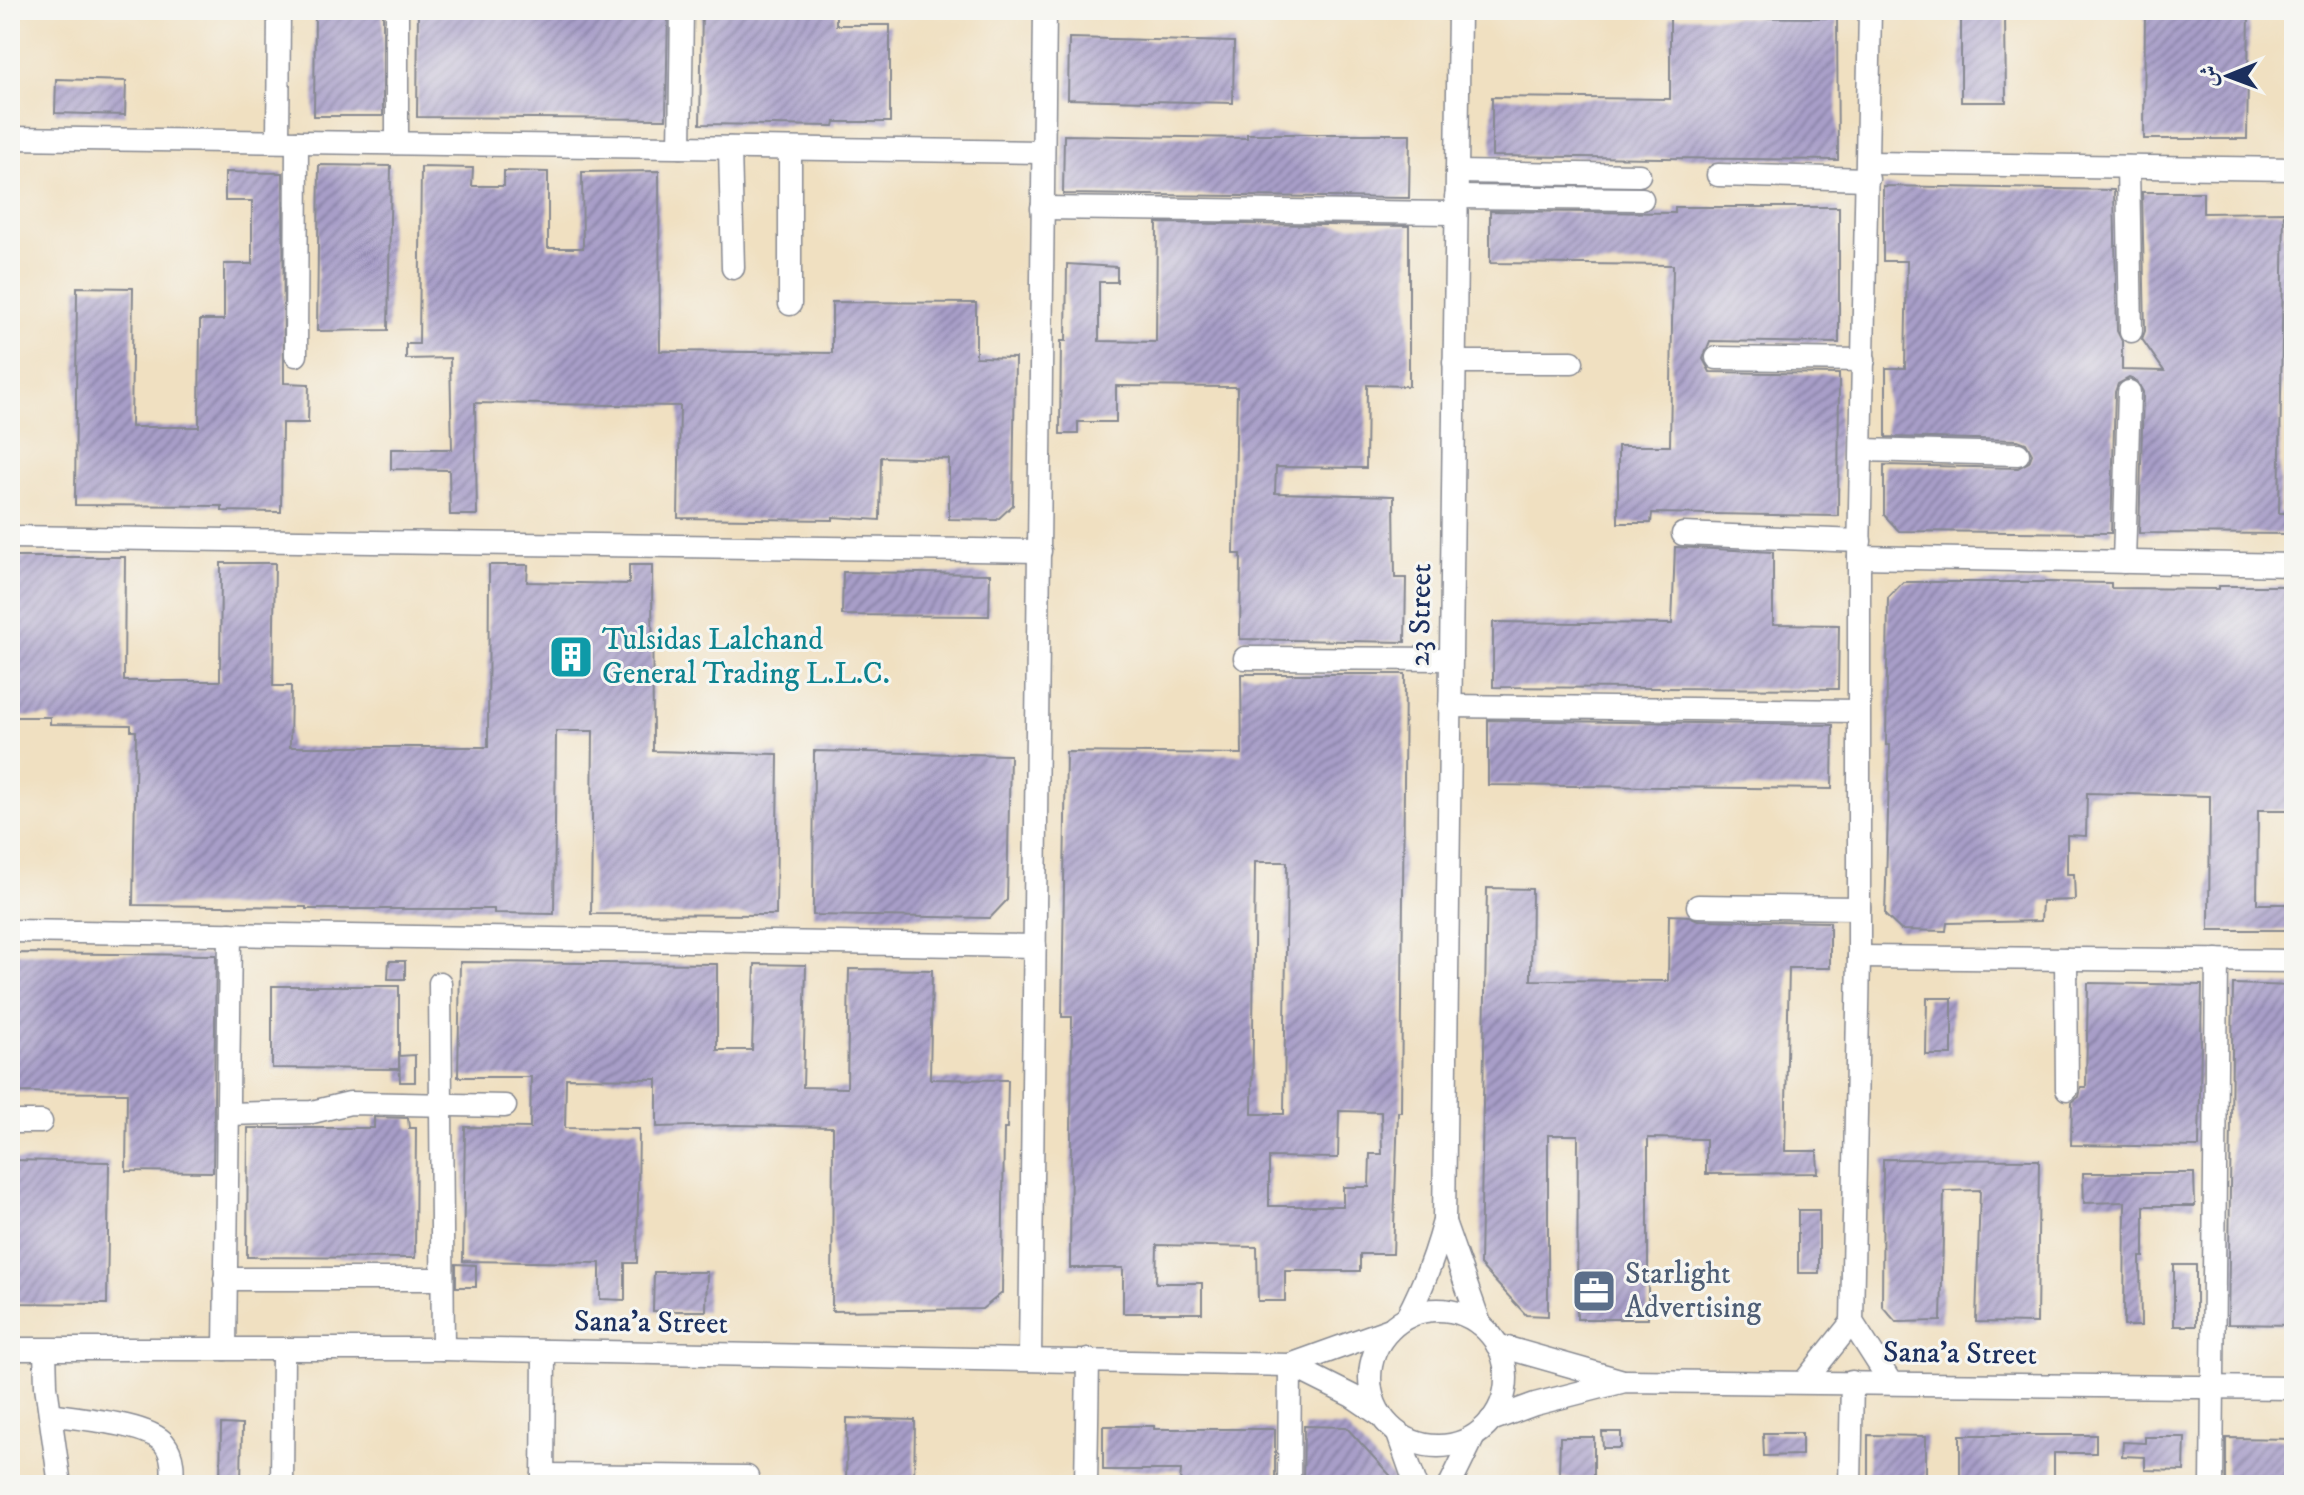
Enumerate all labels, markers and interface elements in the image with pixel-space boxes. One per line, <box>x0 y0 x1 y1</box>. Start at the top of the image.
north arrow <box>2188 36 2268 116</box>
text: ش <box>2196 65 2223 87</box>
street label: 23 Street <box>1402 563 1440 667</box>
place label: Tulsidas Lalchand General Trading L.L.C. <box>602 622 890 693</box>
building icon: Tulsidas Lalchand General Trading L.L.C. <box>547 633 595 681</box>
place label: Starlight Advertising <box>1625 1256 1761 1327</box>
office icon: Starlight Advertising <box>1570 1267 1618 1315</box>
street label: Sana'a Street <box>574 1303 728 1343</box>
street label: Sana'a Street <box>1883 1334 2037 1374</box>

